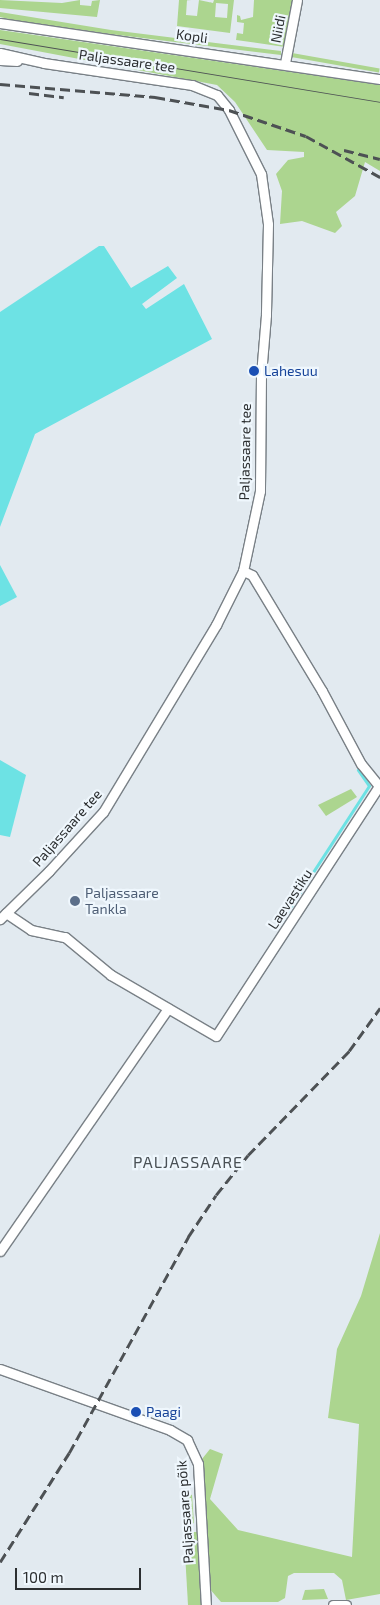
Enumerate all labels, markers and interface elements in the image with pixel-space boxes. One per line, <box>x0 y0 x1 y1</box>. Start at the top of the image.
street label: Niidi <box>267 14 289 44</box>
street label: Kopli <box>175 25 209 47</box>
street label: Paljassaare tee <box>78 46 176 76</box>
place label: Lahesuu <box>264 363 318 379</box>
marker: Lahesuu <box>248 365 260 377</box>
street label: Paljassaare tee <box>236 403 254 501</box>
street label: Paljassaare tee <box>29 786 105 870</box>
street label: Laevastiku <box>264 866 316 932</box>
place label: Paljassaare Tankla <box>85 885 159 918</box>
marker: Paljassaare Tankla <box>69 895 81 907</box>
district label: PALJASSAARE <box>132 1152 244 1172</box>
place label: Paagi <box>146 1404 181 1420</box>
marker: Paagi <box>130 1406 142 1418</box>
street label: Paljassaare põik <box>173 1460 197 1564</box>
scale bar <box>18 1558 144 1590</box>
text: 100 m <box>23 1568 64 1586</box>

